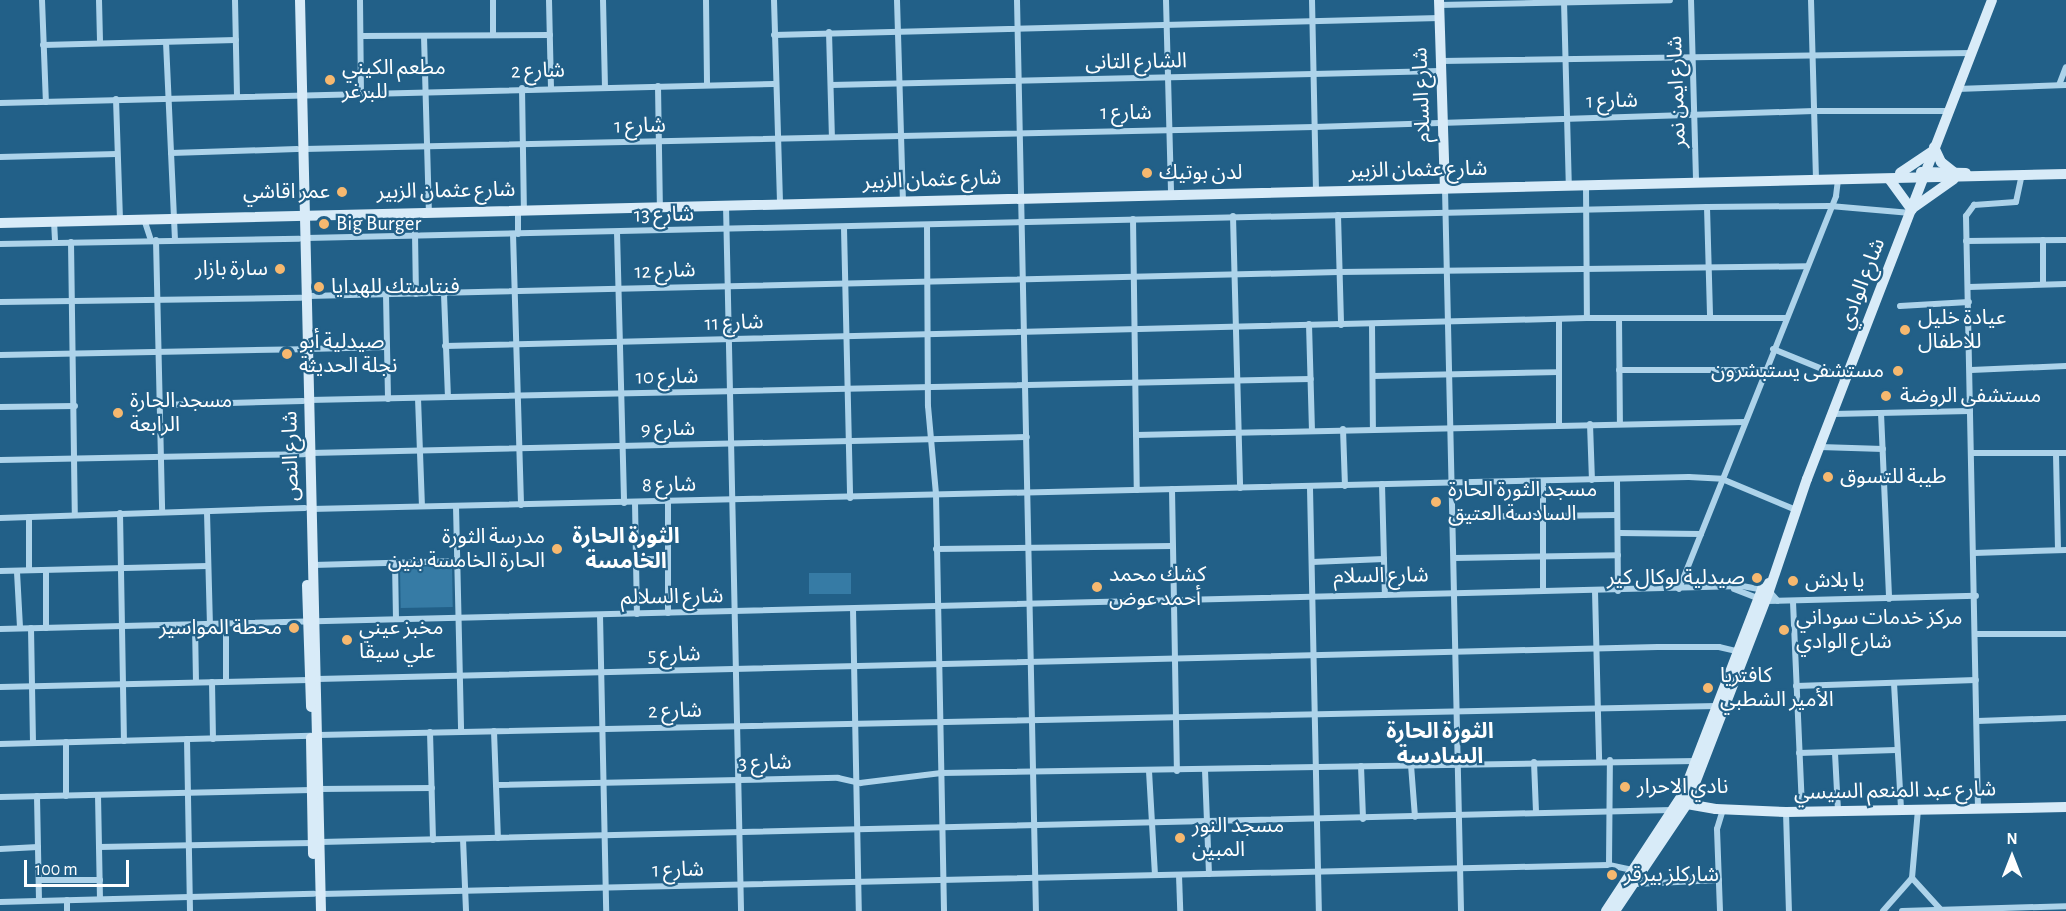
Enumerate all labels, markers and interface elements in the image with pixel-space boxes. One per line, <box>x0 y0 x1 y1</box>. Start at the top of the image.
street label: شارع ايمن نمر <box>1662 35 1692 149</box>
street label: شارع السلام <box>1408 47 1436 143</box>
street label: الشارع التانى <box>1085 49 1187 75</box>
place label: مطعم الكيني للبرغر <box>342 55 446 105</box>
street label: شارع 2 <box>511 58 565 84</box>
marker: مطعم الكيني للبرغر <box>323 73 337 87</box>
street label: شارع 1 <box>1586 88 1638 114</box>
street label: شارع 1 <box>1100 100 1152 126</box>
street label: شارع 1 <box>614 113 666 139</box>
street label: شارع عثمان الزبير <box>1348 156 1488 184</box>
place label: لدن بوتيك <box>1159 160 1243 186</box>
street label: شارع عثمان الزبير <box>862 165 1002 195</box>
marker: لدن بوتيك <box>1140 166 1154 180</box>
street label: شارع عثمان الزبير <box>376 177 516 205</box>
place label: عمر اقاشي <box>243 179 330 205</box>
marker: عمر اقاشي <box>335 185 349 199</box>
street label: شارع 13 <box>634 202 694 228</box>
place label: Big Burger <box>336 211 421 237</box>
marker: Big Burger <box>317 217 331 231</box>
street label: شارع الوادي <box>1833 235 1891 333</box>
place label: سارة بازار <box>195 256 268 282</box>
street label: شارع 12 <box>634 257 696 285</box>
marker: سارة بازار <box>273 262 287 276</box>
place label: فنتاستك للهدايا <box>331 274 460 300</box>
marker: فنتاستك للهدايا <box>312 280 326 294</box>
place label: عيادة خليل للاطفال <box>1918 305 2006 355</box>
street label: شارع 11 <box>704 309 764 337</box>
marker: عيادة خليل للاطفال <box>1896 321 1914 339</box>
place label: صيدلية أبو نجلة الحديثة <box>299 329 397 379</box>
marker: صيدلية أبو نجلة الحديثة <box>280 347 294 361</box>
place label: مستشفى يستبشرون <box>1711 358 1884 384</box>
marker: مستشفى يستبشرون <box>1889 362 1907 380</box>
street label: شارع 10 <box>635 364 699 390</box>
place label: مستشفى الروضة <box>1900 383 2041 409</box>
marker: مستشفى الروضة <box>1877 387 1895 405</box>
place label: مسجد الحارة الرابعة <box>130 388 232 438</box>
marker: مسجد الحارة الرابعة <box>111 406 125 420</box>
street label: شارع النص <box>278 411 304 501</box>
street label: شارع 9 <box>641 416 695 442</box>
place label: طيبة للتسوق <box>1840 464 1947 490</box>
marker: طيبة للتسوق <box>1821 470 1835 484</box>
street label: شارع 8 <box>642 472 696 498</box>
place label: مسجد الثورة الحارة السادسة العتيق <box>1448 477 1597 527</box>
marker: مسجد الثورة الحارة السادسة العتيق <box>1429 495 1443 509</box>
district label: الثورة الحارة الخامسة <box>572 523 680 574</box>
place label: مدرسة الثورة الحارة الخامسة بنين <box>388 524 545 574</box>
marker: مدرسة الثورة الحارة الخامسة بنين <box>550 542 564 556</box>
place label: كشك محمد أحمد عوض <box>1109 562 1206 612</box>
street label: شارع السلام <box>1333 563 1429 589</box>
place label: صيدلية لوكال كير <box>1607 565 1745 591</box>
place label: يا بلاش <box>1805 568 1864 594</box>
marker: صيدلية لوكال كير <box>1750 571 1764 585</box>
marker: يا بلاش <box>1786 574 1800 588</box>
marker: كشك محمد أحمد عوض <box>1090 580 1104 594</box>
street label: شارع السلالم <box>621 584 723 610</box>
place label: مركز خدمات سوداني شارع الوادي <box>1796 605 1962 655</box>
place label: محطة المواسير <box>159 615 282 641</box>
place label: مخبز عيني علي سيقا <box>359 615 443 665</box>
marker: محطة المواسير <box>287 621 301 635</box>
marker: مركز خدمات سوداني شارع الوادي <box>1777 623 1791 637</box>
marker: مخبز عيني علي سيقا <box>340 633 354 647</box>
street label: شارع 5 <box>647 641 701 669</box>
place label: كافتريا الأمير الشطبي <box>1720 663 1834 713</box>
marker: كافتريا الأمير الشطبي <box>1701 681 1715 695</box>
street label: شارع 2 <box>648 698 702 724</box>
district label: الثورة الحارة السادسة <box>1386 718 1494 770</box>
street label: شارع 3 <box>738 750 792 776</box>
place label: نادي الاحرار <box>1637 774 1728 800</box>
street label: شارع عبد المنعم السيسي <box>1794 777 1996 805</box>
marker: نادي الاحرار <box>1618 780 1632 794</box>
place label: مسجد النور المبين <box>1192 813 1284 863</box>
north arrow <box>1982 827 2042 887</box>
marker: مسجد النور المبين <box>1173 831 1187 845</box>
text: N <box>2006 831 2018 847</box>
scale bar <box>27 848 132 886</box>
street label: شارع 1 <box>652 857 704 883</box>
text: 100 m <box>35 861 78 879</box>
place label: شاركلز بيرقر <box>1624 862 1719 888</box>
marker: شاركلز بيرقر <box>1605 868 1619 882</box>

